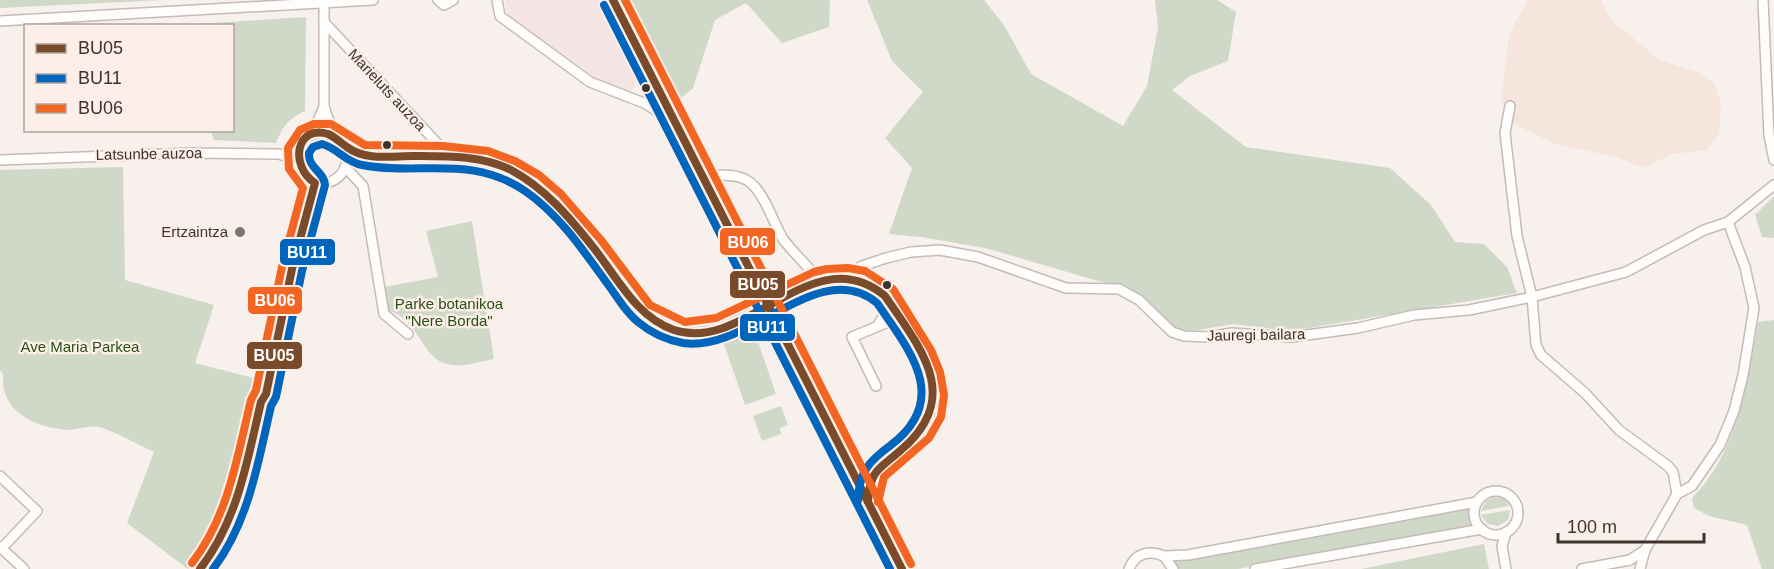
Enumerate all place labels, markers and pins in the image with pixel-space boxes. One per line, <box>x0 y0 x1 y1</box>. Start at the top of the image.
unlabelled marker <box>640 82 652 94</box>
unlabelled marker <box>381 139 393 151</box>
place label: Ertzaintza <box>161 223 229 240</box>
marker: Ertzaintza <box>233 225 247 239</box>
unlabelled marker <box>881 279 893 291</box>

